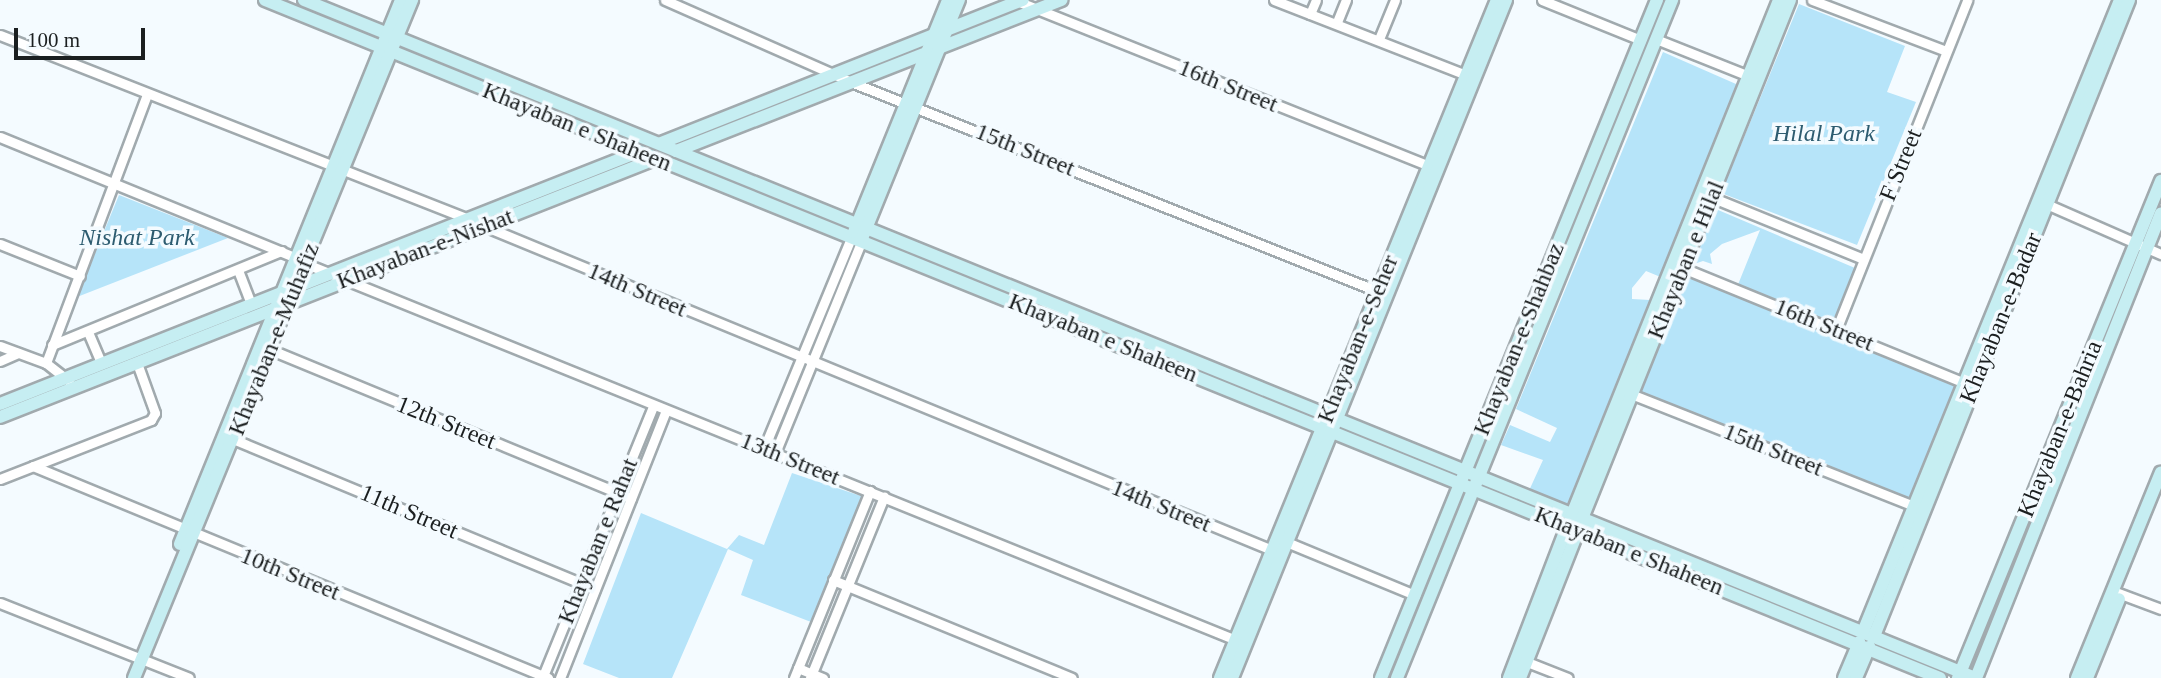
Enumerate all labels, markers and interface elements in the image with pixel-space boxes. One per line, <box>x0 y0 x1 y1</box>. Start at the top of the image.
scale bar <box>18 14 149 58</box>
text: 100 m <box>27 28 80 52</box>
street label: 16th Street <box>1174 53 1282 119</box>
street label: Khayaban e Shaheen <box>478 76 676 178</box>
street label: 15th Street <box>971 117 1079 183</box>
park label: Hilal Park <box>1773 120 1875 148</box>
street label: F Street <box>1874 125 1928 205</box>
street label: Khayaban e Hilal <box>1641 177 1731 343</box>
street label: Khayaban-e-Nishat <box>333 202 517 296</box>
park label: Nishat Park <box>79 224 195 252</box>
street label: Khayaban-e-Badar <box>1954 229 2048 407</box>
street label: Khayaban-e-Muhafiz <box>222 238 326 440</box>
street label: Khayaban-e-Shahbaz <box>1467 238 1571 440</box>
street label: Khayaban-e-Seher <box>1311 251 1405 427</box>
street label: 14th Street <box>583 256 691 324</box>
street label: Khayaban e Shaheen <box>1004 287 1202 389</box>
street label: 16th Street <box>1770 292 1878 358</box>
street label: Khayaban-e-Bahria <box>2011 336 2109 522</box>
street label: 12th Street <box>392 390 500 456</box>
street label: 15th Street <box>1719 417 1827 483</box>
street label: 13th Street <box>736 426 844 492</box>
street label: Khayaban e Rahat <box>552 454 644 628</box>
street label: 14th Street <box>1107 473 1215 539</box>
street label: 11th Street <box>356 478 462 546</box>
street label: Khayaban e Shaheen <box>1530 500 1728 602</box>
street label: 10th Street <box>236 541 344 607</box>

